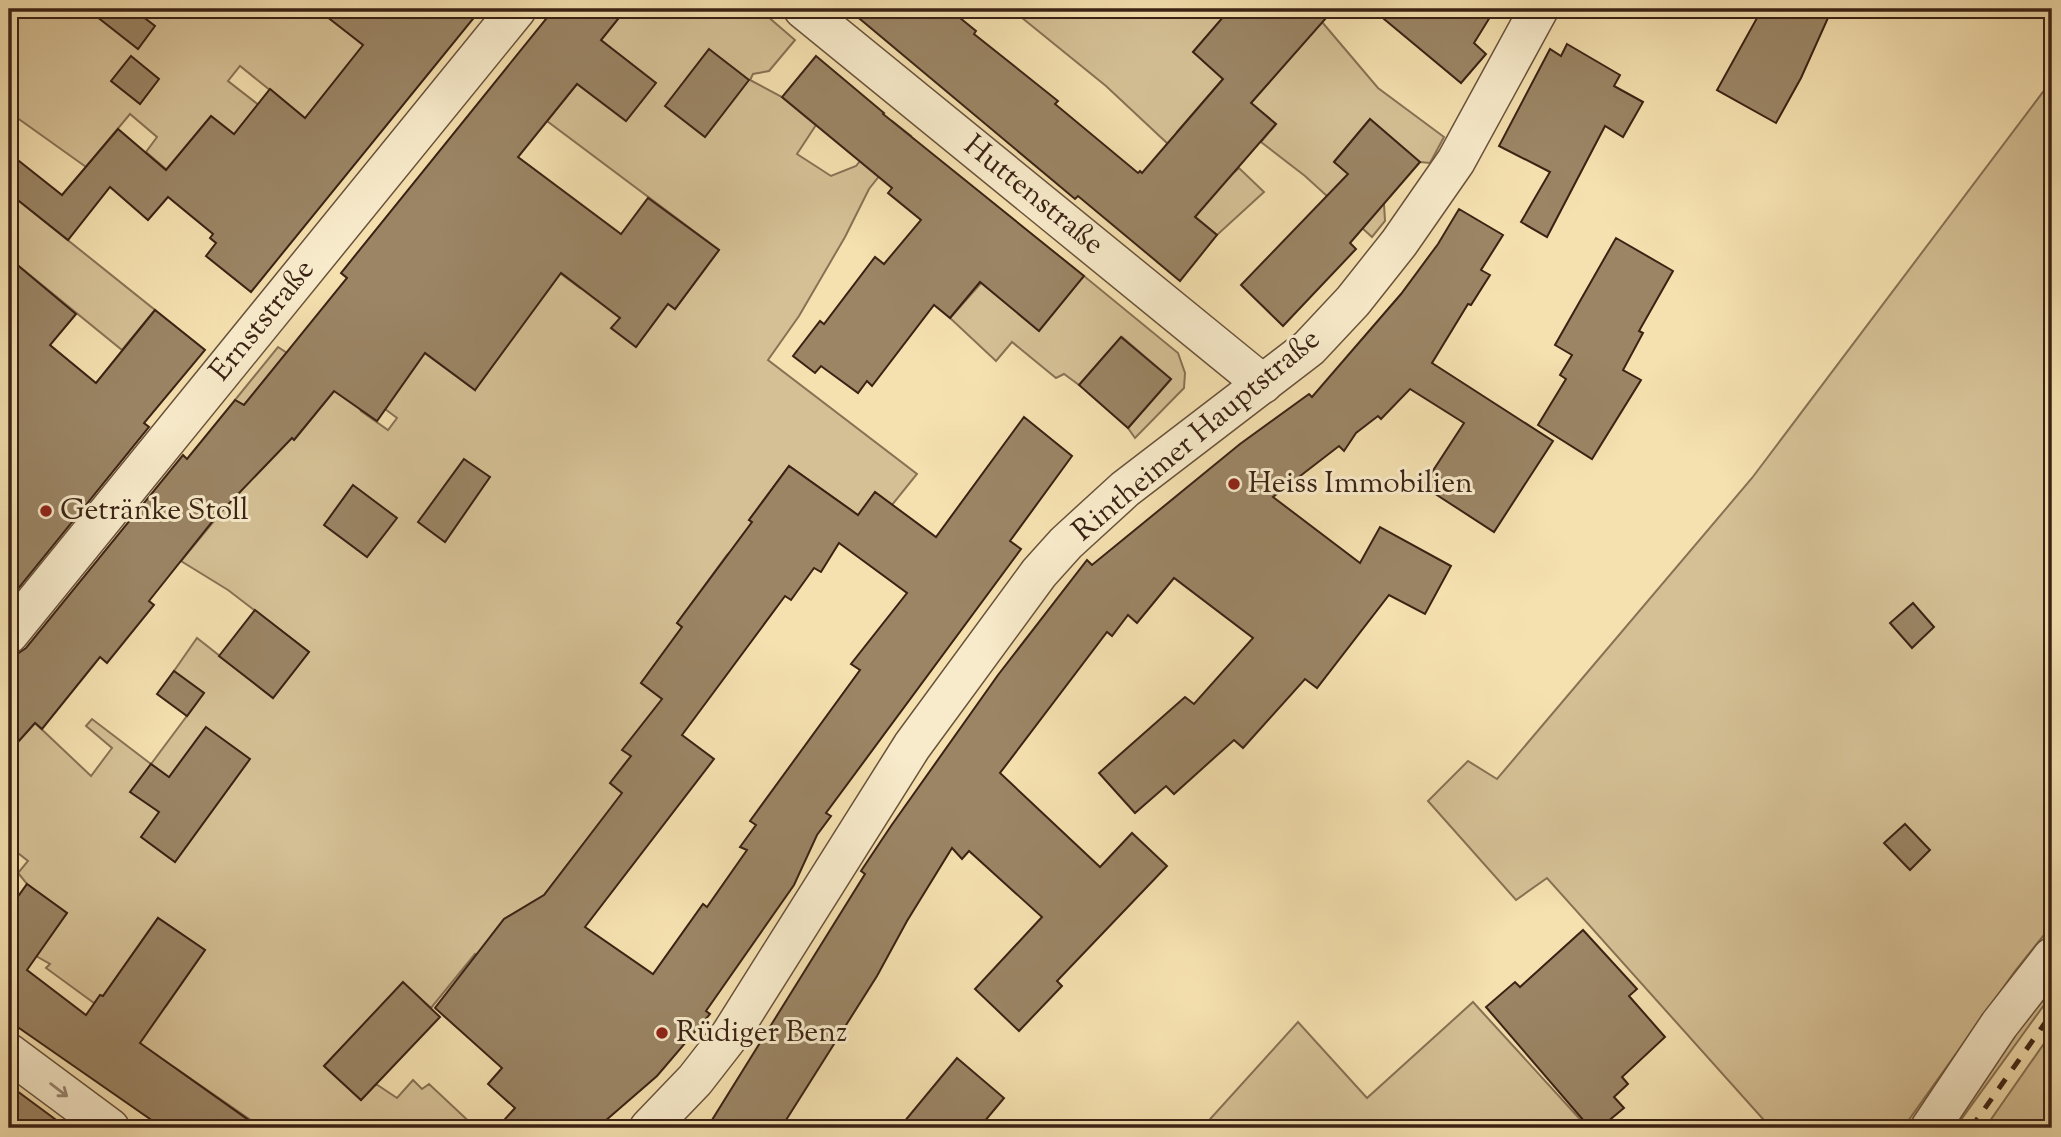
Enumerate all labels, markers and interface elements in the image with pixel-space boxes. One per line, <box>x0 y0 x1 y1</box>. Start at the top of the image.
street label: Huttenstraße <box>953 126 1113 266</box>
street label: Ernststraße <box>200 251 326 391</box>
street label: Rintheimer Hauptstraße <box>1064 319 1330 553</box>
place label: Heiss Immobilien <box>1248 463 1473 506</box>
marker: Heiss Immobilien <box>1226 476 1242 492</box>
place label: Getränke Stoll <box>60 490 249 533</box>
marker: Getränke Stoll <box>38 503 54 519</box>
place label: Rüdiger Benz <box>676 1012 847 1055</box>
marker: Rüdiger Benz <box>654 1025 670 1041</box>
one-way arrow <box>49 1083 68 1098</box>

